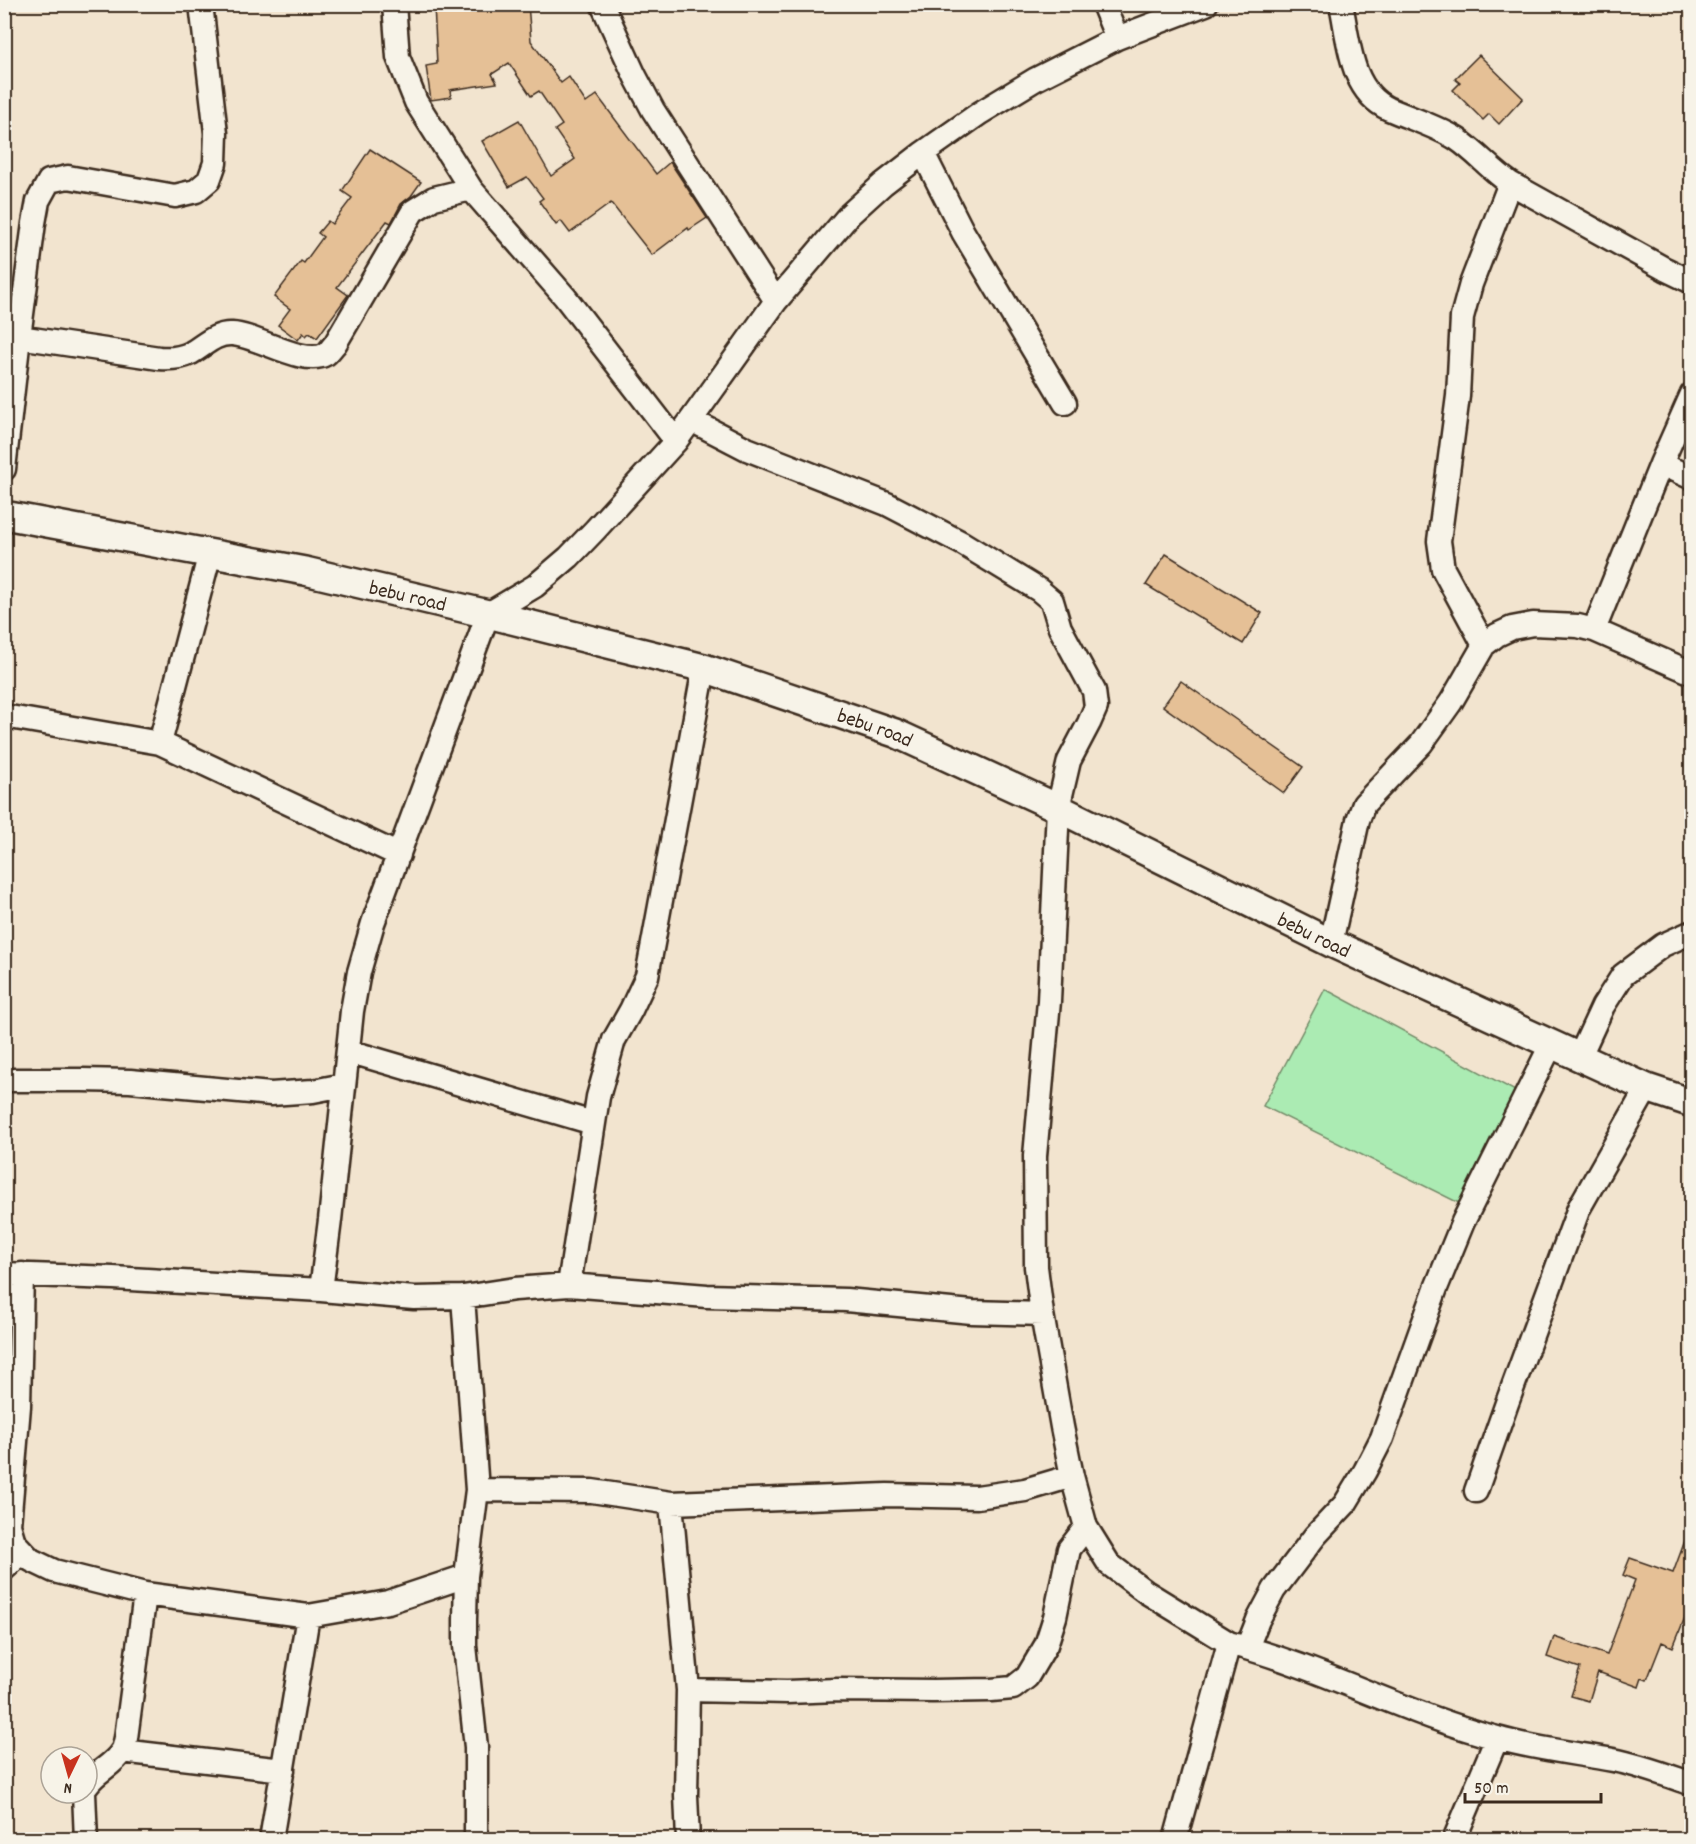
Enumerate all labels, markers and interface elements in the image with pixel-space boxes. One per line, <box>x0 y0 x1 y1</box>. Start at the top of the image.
street label: bebu road <box>366 575 449 622</box>
street label: bebu road <box>833 702 917 757</box>
street label: bebu road <box>1271 907 1355 968</box>
north arrow <box>39 1745 99 1805</box>
scale bar <box>1465 1766 1602 1804</box>
text: N <box>63 1776 73 1799</box>
text: 50 m <box>1474 1777 1509 1802</box>

